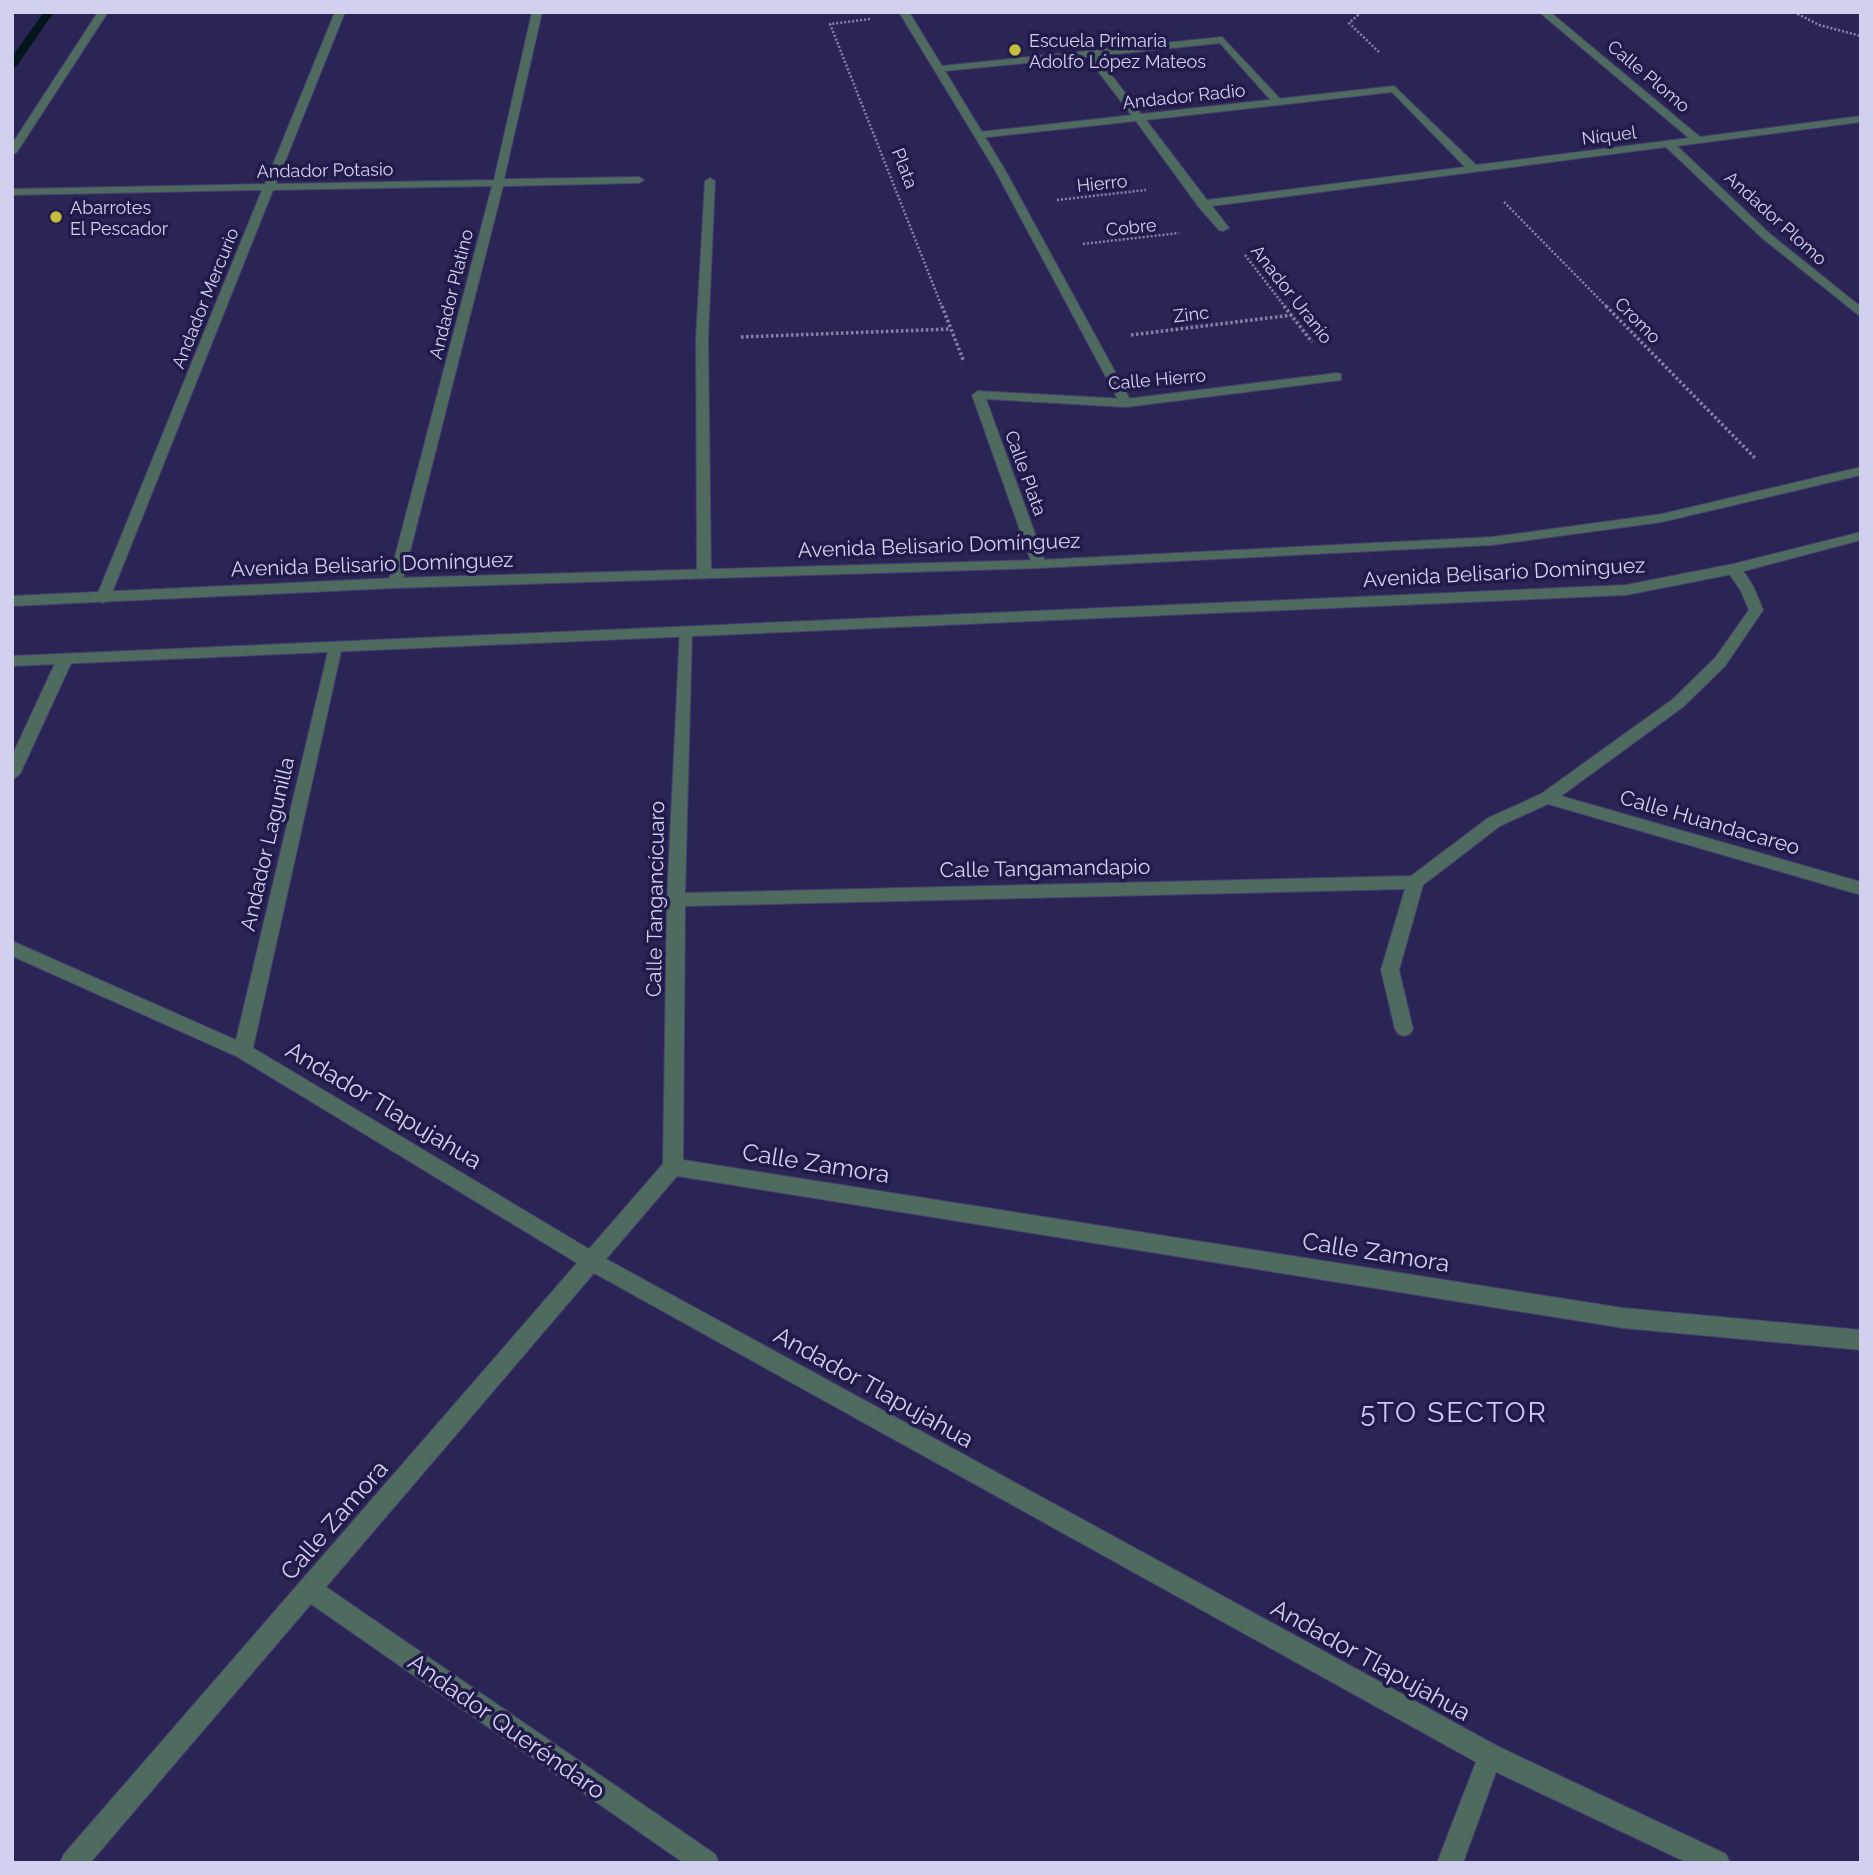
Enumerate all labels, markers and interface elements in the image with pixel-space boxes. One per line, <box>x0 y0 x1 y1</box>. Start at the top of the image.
place label: Escuela Primaria Adolfo López Mateos <box>1029 30 1206 72</box>
street label: Calle Plomo <box>1603 35 1695 117</box>
marker: Escuela Primaria Adolfo López Mateos <box>1007 42 1023 58</box>
street label: Andador Radio <box>1122 79 1247 113</box>
street label: Níquel <box>1580 121 1638 149</box>
street label: Plata <box>888 145 922 191</box>
street label: Andador Potasio <box>256 158 394 182</box>
street label: Andador Plomo <box>1721 167 1832 270</box>
street label: Hierro <box>1076 170 1129 196</box>
place label: Abarrotes El Pescador <box>70 197 169 239</box>
marker: Abarrotes El Pescador <box>48 209 64 225</box>
street label: Cobre <box>1105 214 1158 240</box>
street label: Andador Mercurio <box>167 224 243 371</box>
street label: Andador Platino <box>425 227 477 361</box>
street label: Anador Uranio <box>1247 240 1337 348</box>
street label: Cromo <box>1611 293 1666 348</box>
street label: Zinc <box>1172 301 1210 327</box>
street label: Calle Hierro <box>1107 364 1207 394</box>
street label: Calle Plata <box>1001 428 1051 518</box>
street label: Avenida Belisario Domínguez <box>797 528 1081 562</box>
street label: Avenida Belisario Domínguez <box>230 547 514 581</box>
street label: Avenida Belisario Domínguez <box>1362 552 1646 592</box>
street label: Andador Lagunilla <box>235 755 299 933</box>
street label: Calle Huandacareo <box>1617 784 1803 860</box>
street label: Calle Tangancícuaro <box>641 801 669 997</box>
street label: Calle Tangamandapio <box>940 854 1150 882</box>
street label: Andador Tlapujahua <box>281 1035 487 1175</box>
street label: Calle Zamora <box>740 1137 892 1189</box>
street label: Calle Zamora <box>1300 1226 1452 1278</box>
street label: Andador Tlapujahua <box>769 1320 979 1454</box>
district label: 5TO SECTOR <box>1360 1396 1548 1429</box>
street label: Calle Zamora <box>274 1454 394 1586</box>
street label: Andador Tlapujahua <box>1266 1593 1476 1727</box>
street label: Andador Queréndaro <box>403 1647 611 1805</box>

